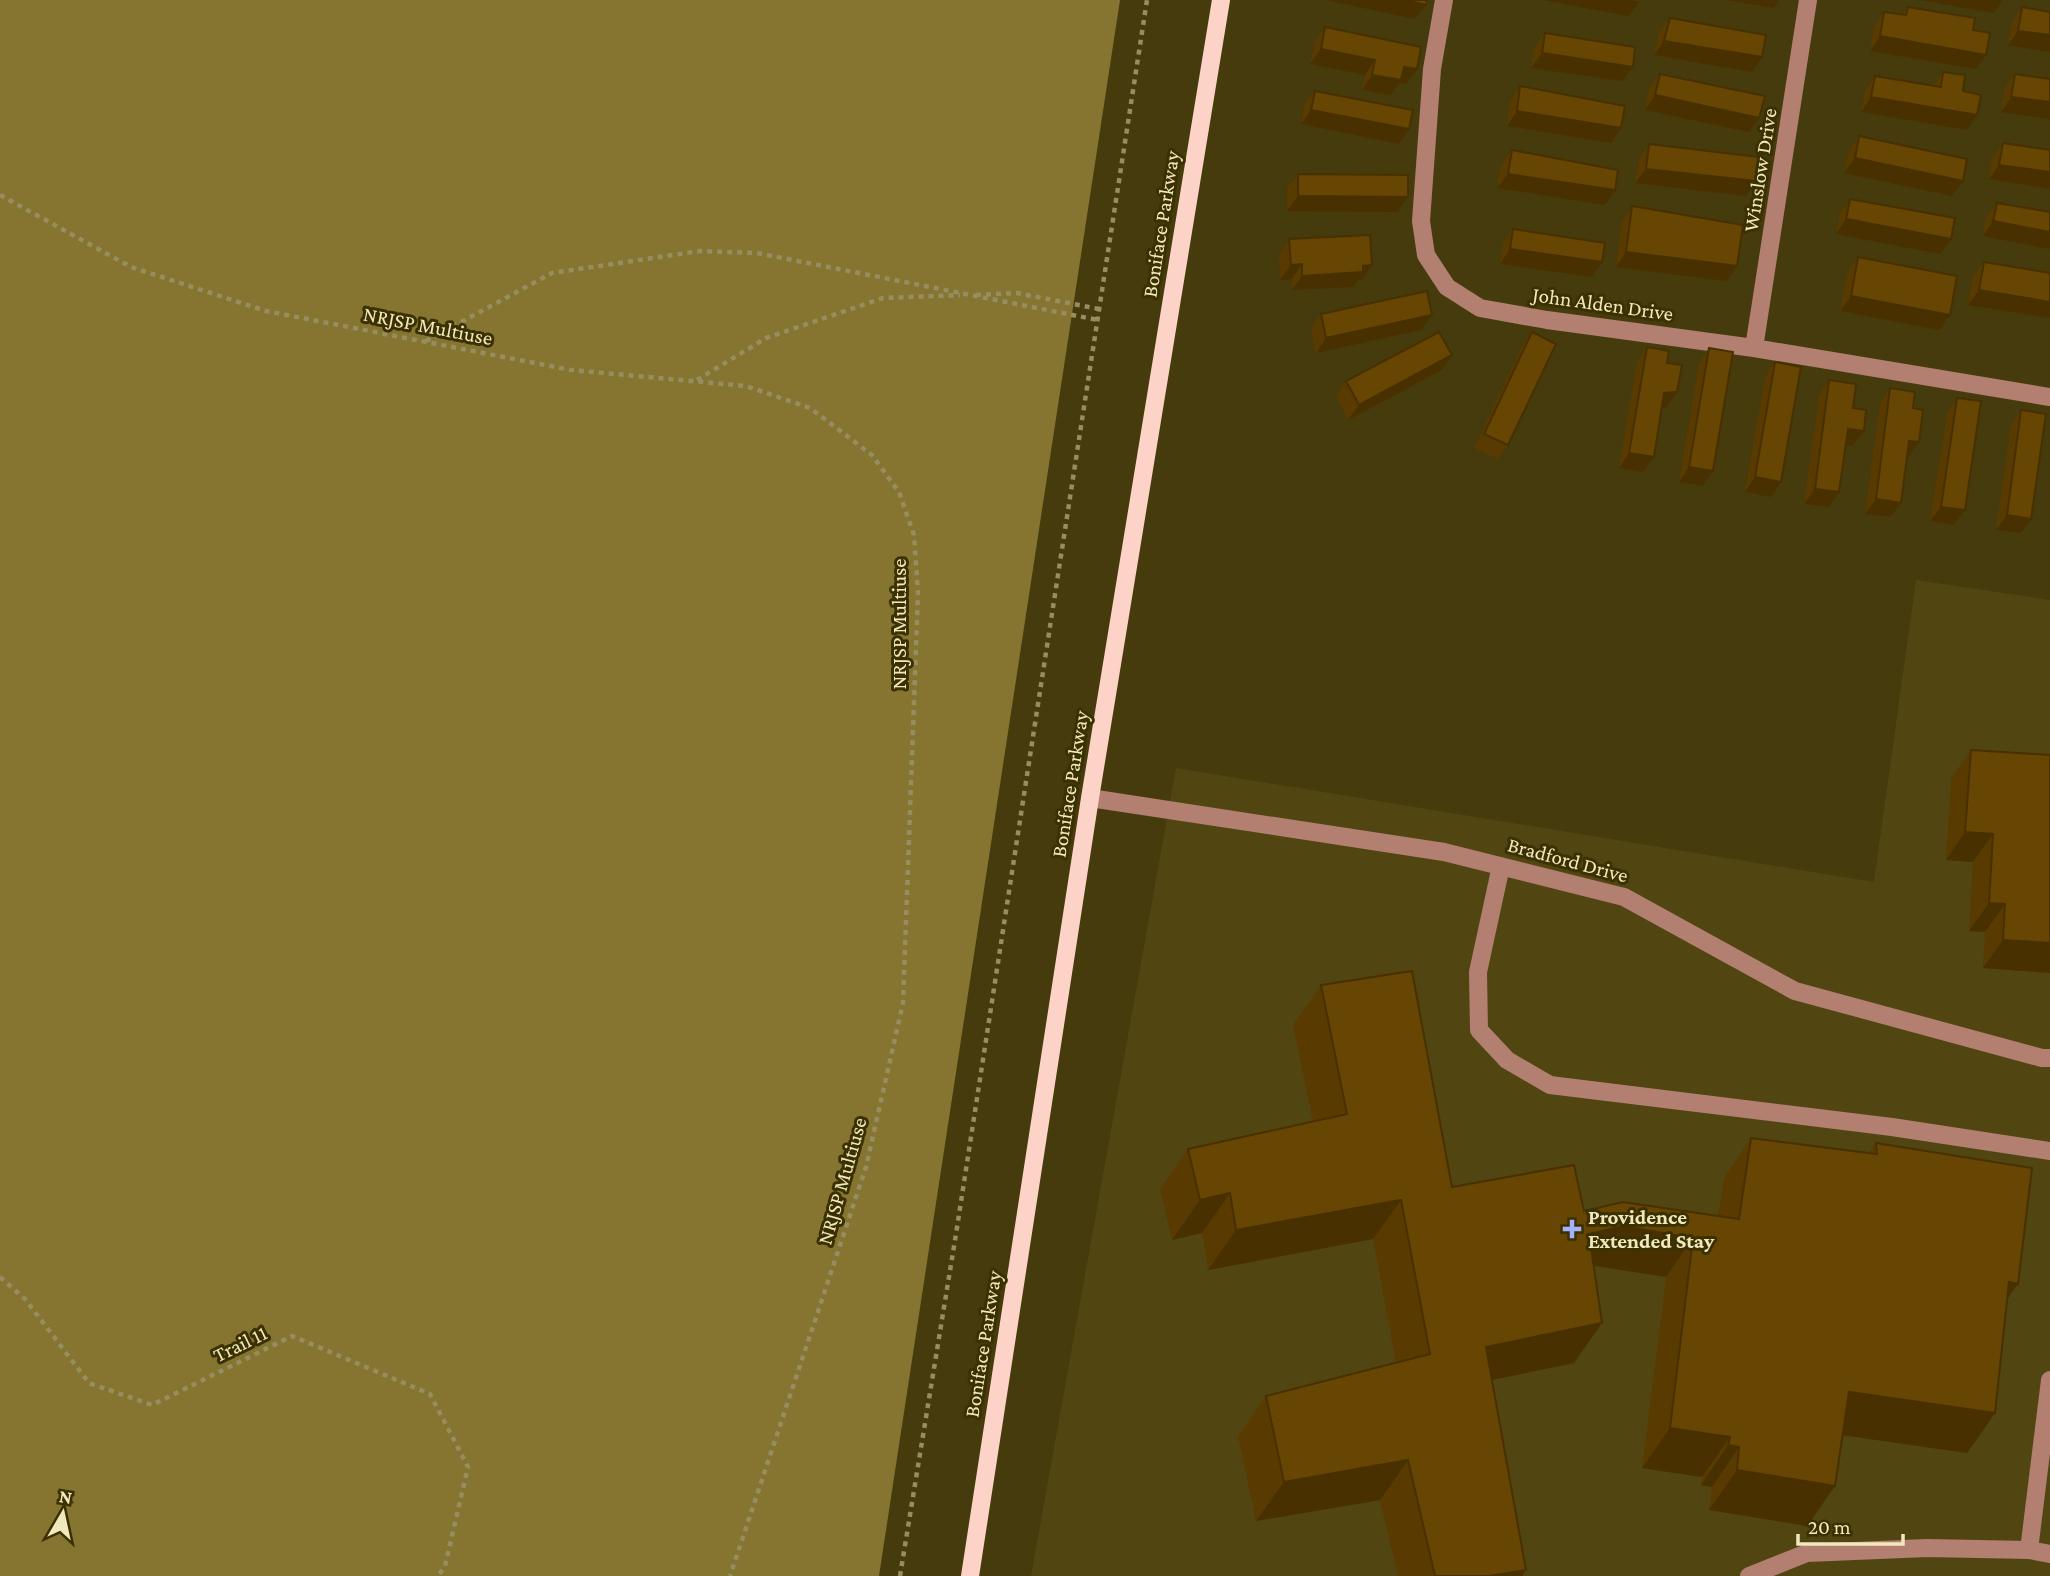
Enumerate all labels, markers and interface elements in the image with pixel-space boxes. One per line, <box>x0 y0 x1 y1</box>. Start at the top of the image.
street label: Winslow Drive <box>1738 106 1782 234</box>
street label: Boniface Parkway <box>1138 149 1184 299</box>
street label: John Alden Drive <box>1529 282 1675 326</box>
street label: NRJSP Multiuse <box>361 302 495 350</box>
street label: NRJSP Multiuse <box>887 558 911 690</box>
street label: Boniface Parkway <box>1047 709 1093 859</box>
street label: Bradford Drive <box>1505 832 1631 888</box>
street label: NRJSP Multiuse <box>812 1115 872 1247</box>
place label: Providence Extended Stay <box>1588 1205 1715 1253</box>
marker: Providence Extended Stay <box>1562 1219 1582 1239</box>
street label: Boniface Parkway <box>960 1269 1006 1419</box>
street label: Trail 11 <box>209 1321 271 1367</box>
north arrow <box>28 1478 98 1548</box>
text: N <box>58 1485 74 1508</box>
scale bar <box>1798 1502 1903 1546</box>
text: 20 m <box>1808 1515 1851 1539</box>

